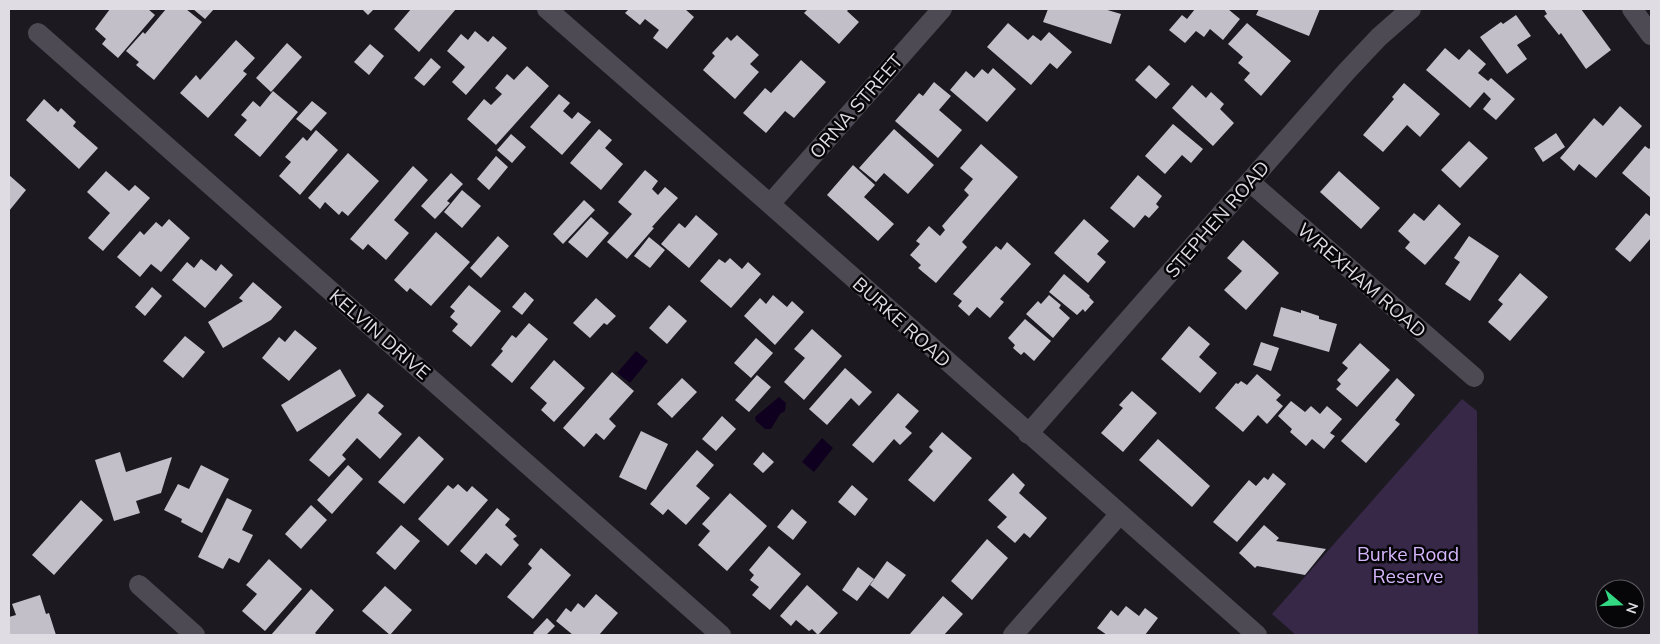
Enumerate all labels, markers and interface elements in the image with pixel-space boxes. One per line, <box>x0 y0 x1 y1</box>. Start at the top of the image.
street label: ORNA STREET <box>804 48 908 163</box>
street label: STEPHEN ROAD <box>1160 156 1274 282</box>
street label: WREXHAM ROAD <box>1293 217 1431 343</box>
street label: BURKE ROAD <box>848 272 956 372</box>
street label: KELVIN DRIVE <box>325 284 435 384</box>
park label: Burke Road Reserve <box>1357 542 1459 588</box>
north arrow <box>1595 579 1645 629</box>
text: N <box>1622 600 1643 616</box>

